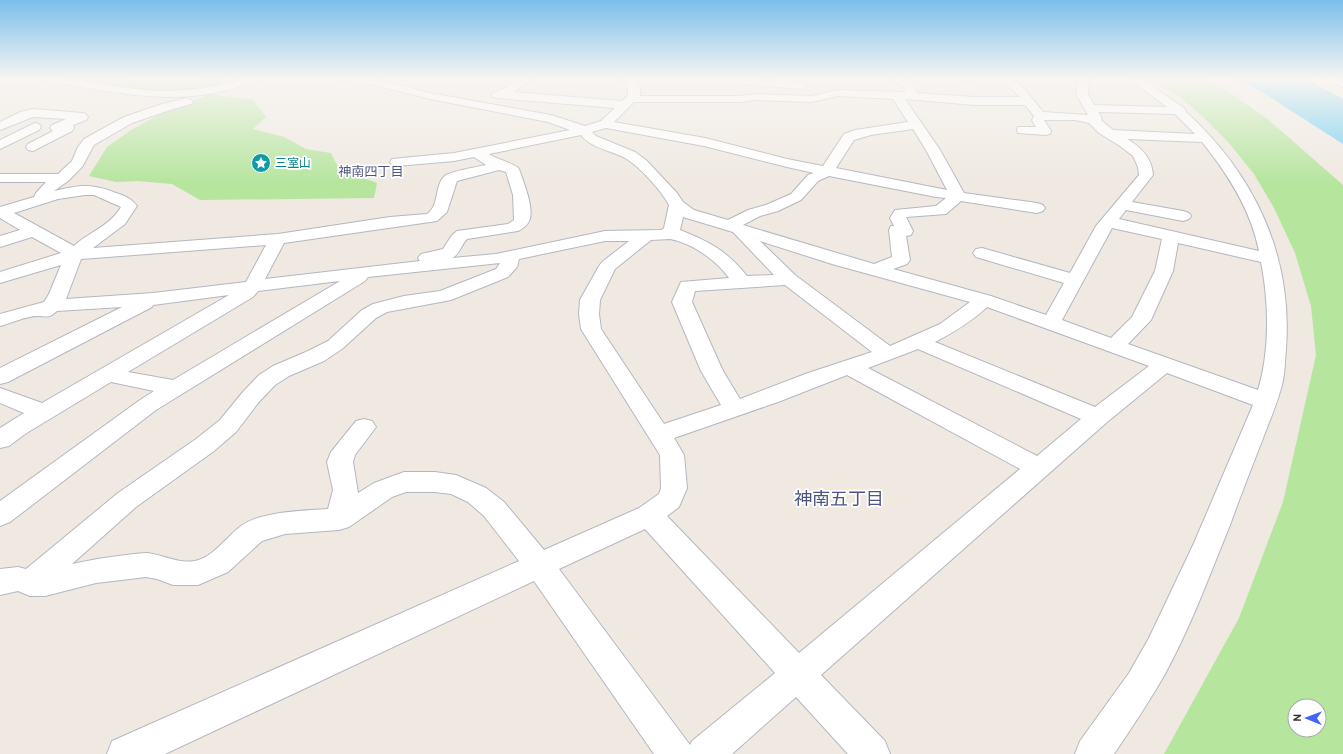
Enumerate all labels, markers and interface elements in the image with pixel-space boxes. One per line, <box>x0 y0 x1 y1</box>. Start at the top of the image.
place icon: 三室山 <box>250 152 272 174</box>
place label: 三室山 <box>275 156 311 172</box>
district label: 神南四丁目 <box>338 165 404 181</box>
district label: 神南五丁目 <box>794 489 884 512</box>
north arrow <box>1287 698 1327 738</box>
text: N <box>1291 714 1305 722</box>

